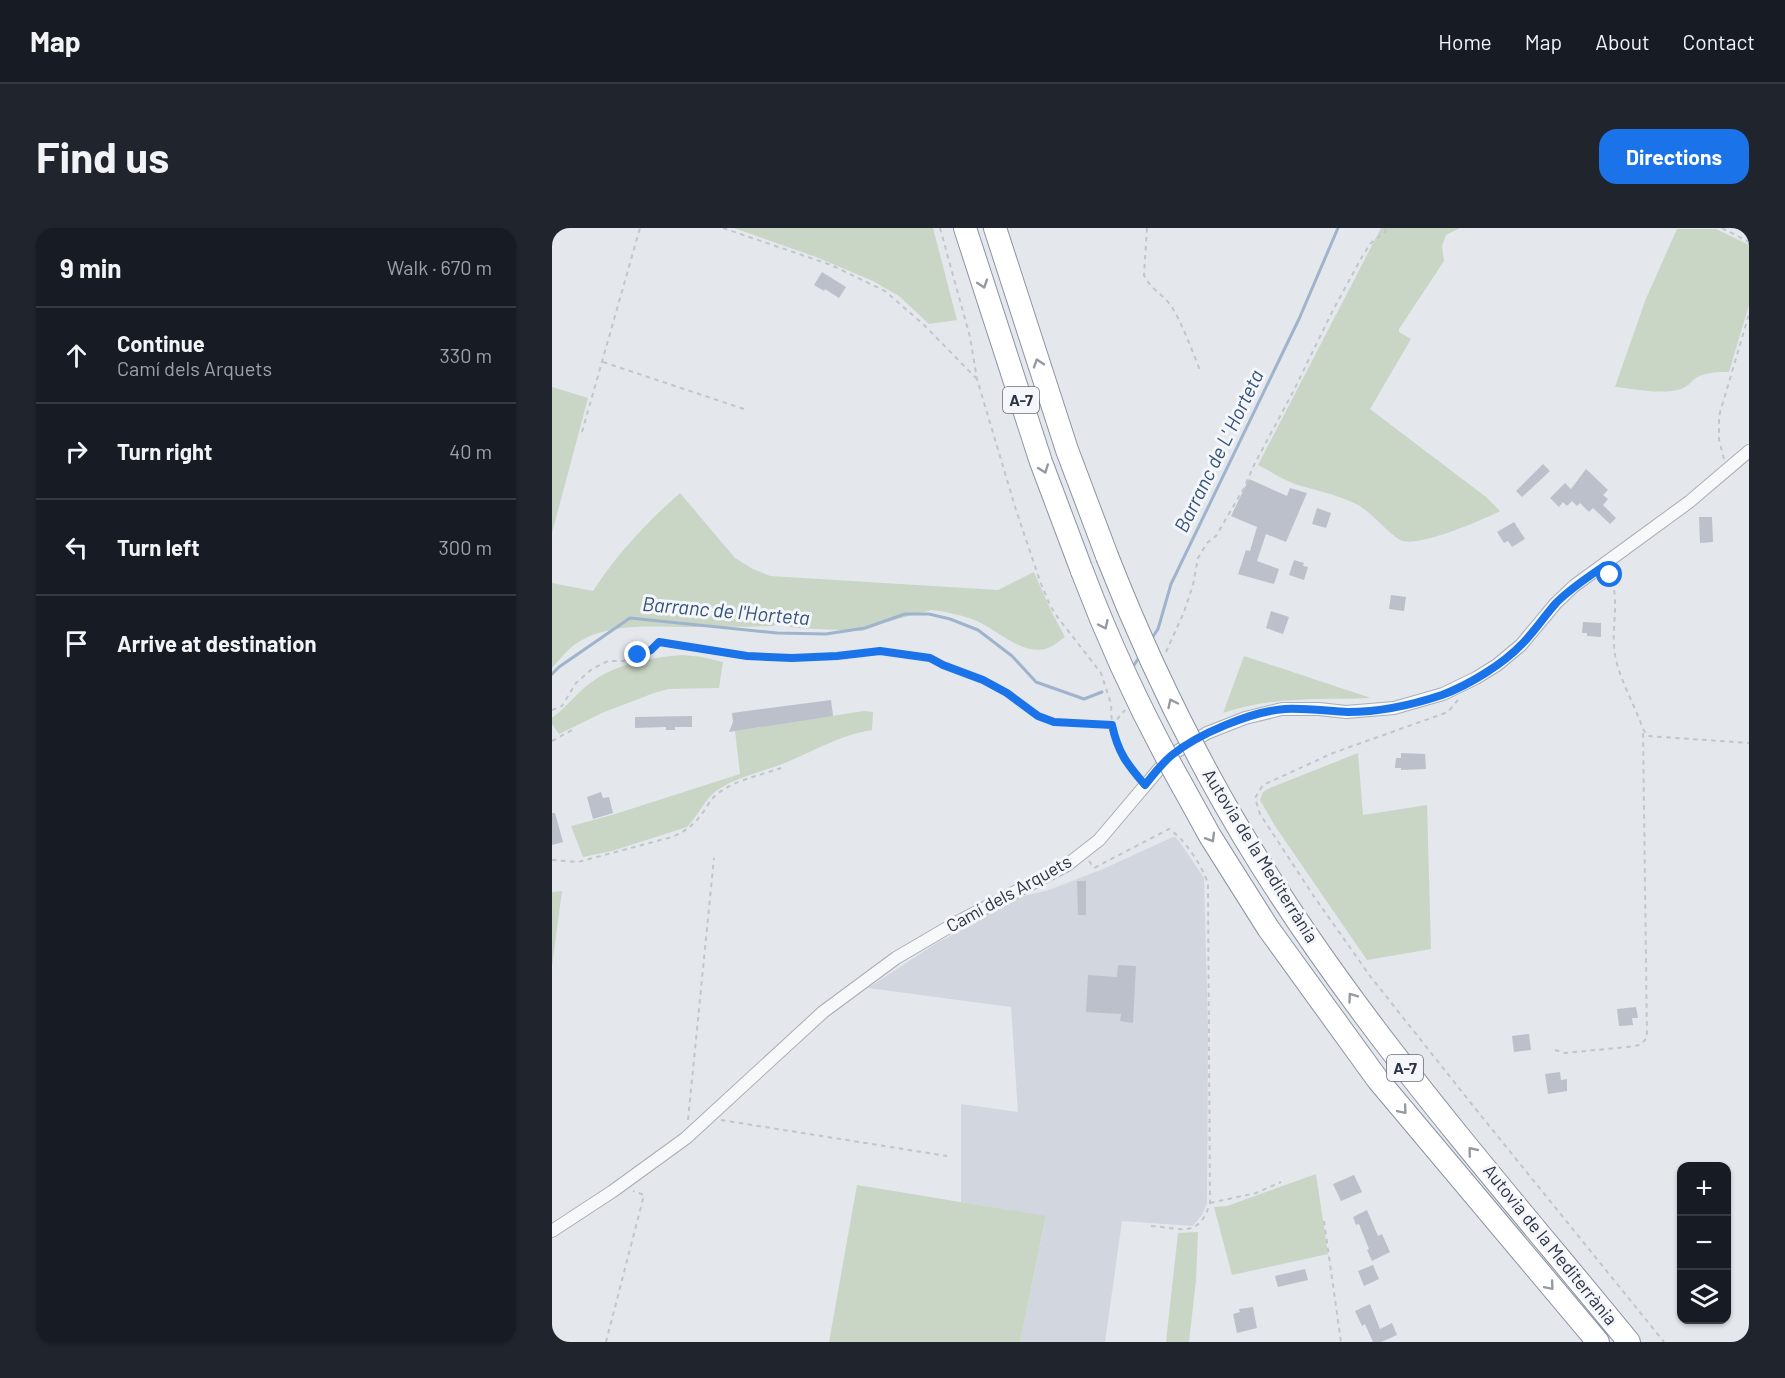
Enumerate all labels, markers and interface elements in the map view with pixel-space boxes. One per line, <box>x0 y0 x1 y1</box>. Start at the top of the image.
text: Map <box>30 24 81 58</box>
text: Home <box>1438 29 1492 54</box>
text: Map <box>1525 29 1562 54</box>
text: About <box>1595 29 1650 54</box>
text: Contact <box>1683 29 1755 54</box>
button: Directions <box>1599 129 1749 184</box>
text: Find us <box>36 131 169 181</box>
text: 9 min <box>60 252 122 283</box>
text: Walk · 670 m <box>387 255 492 279</box>
one-way arrow <box>976 278 988 289</box>
text: Continue <box>117 330 205 356</box>
icon: ahead <box>60 339 93 372</box>
text: 330 m <box>440 343 492 367</box>
text: Camí dels Arquets <box>117 356 272 380</box>
one-way arrow <box>1033 358 1045 368</box>
water label: Barranc de L' Horteta <box>1168 365 1268 536</box>
road number: A-7 <box>1003 387 1039 413</box>
icon: right <box>60 435 93 468</box>
text: Turn right <box>117 438 212 464</box>
text: 40 m <box>449 439 492 463</box>
one-way arrow <box>1036 463 1049 474</box>
icon: left <box>60 531 93 564</box>
text: Turn left <box>117 534 200 560</box>
text: 300 m <box>439 535 492 559</box>
route start <box>1596 561 1622 587</box>
water label: Barranc de l'Horteta <box>641 591 811 629</box>
one-way arrow <box>1097 618 1109 629</box>
icon: arrive <box>60 627 93 660</box>
text: Arrive at destination <box>117 630 316 656</box>
route end <box>624 641 650 667</box>
one-way arrow <box>1167 699 1179 710</box>
street label: Autovia de la Mediterrània <box>1198 765 1323 946</box>
one-way arrow <box>1204 832 1216 842</box>
street label: Camí dels Arquets <box>942 850 1075 937</box>
one-way arrow <box>1349 992 1360 1003</box>
road number: A-7 <box>1387 1055 1423 1081</box>
one-way arrow <box>1395 1103 1406 1114</box>
one-way arrow <box>1469 1146 1480 1157</box>
street label: Autovia de la Mediterrània <box>1479 1159 1622 1329</box>
map controls <box>1677 1162 1731 1324</box>
button: + <box>1677 1162 1731 1216</box>
button: − <box>1677 1216 1731 1270</box>
button: layers <box>1677 1270 1731 1324</box>
one-way arrow <box>1543 1279 1554 1290</box>

